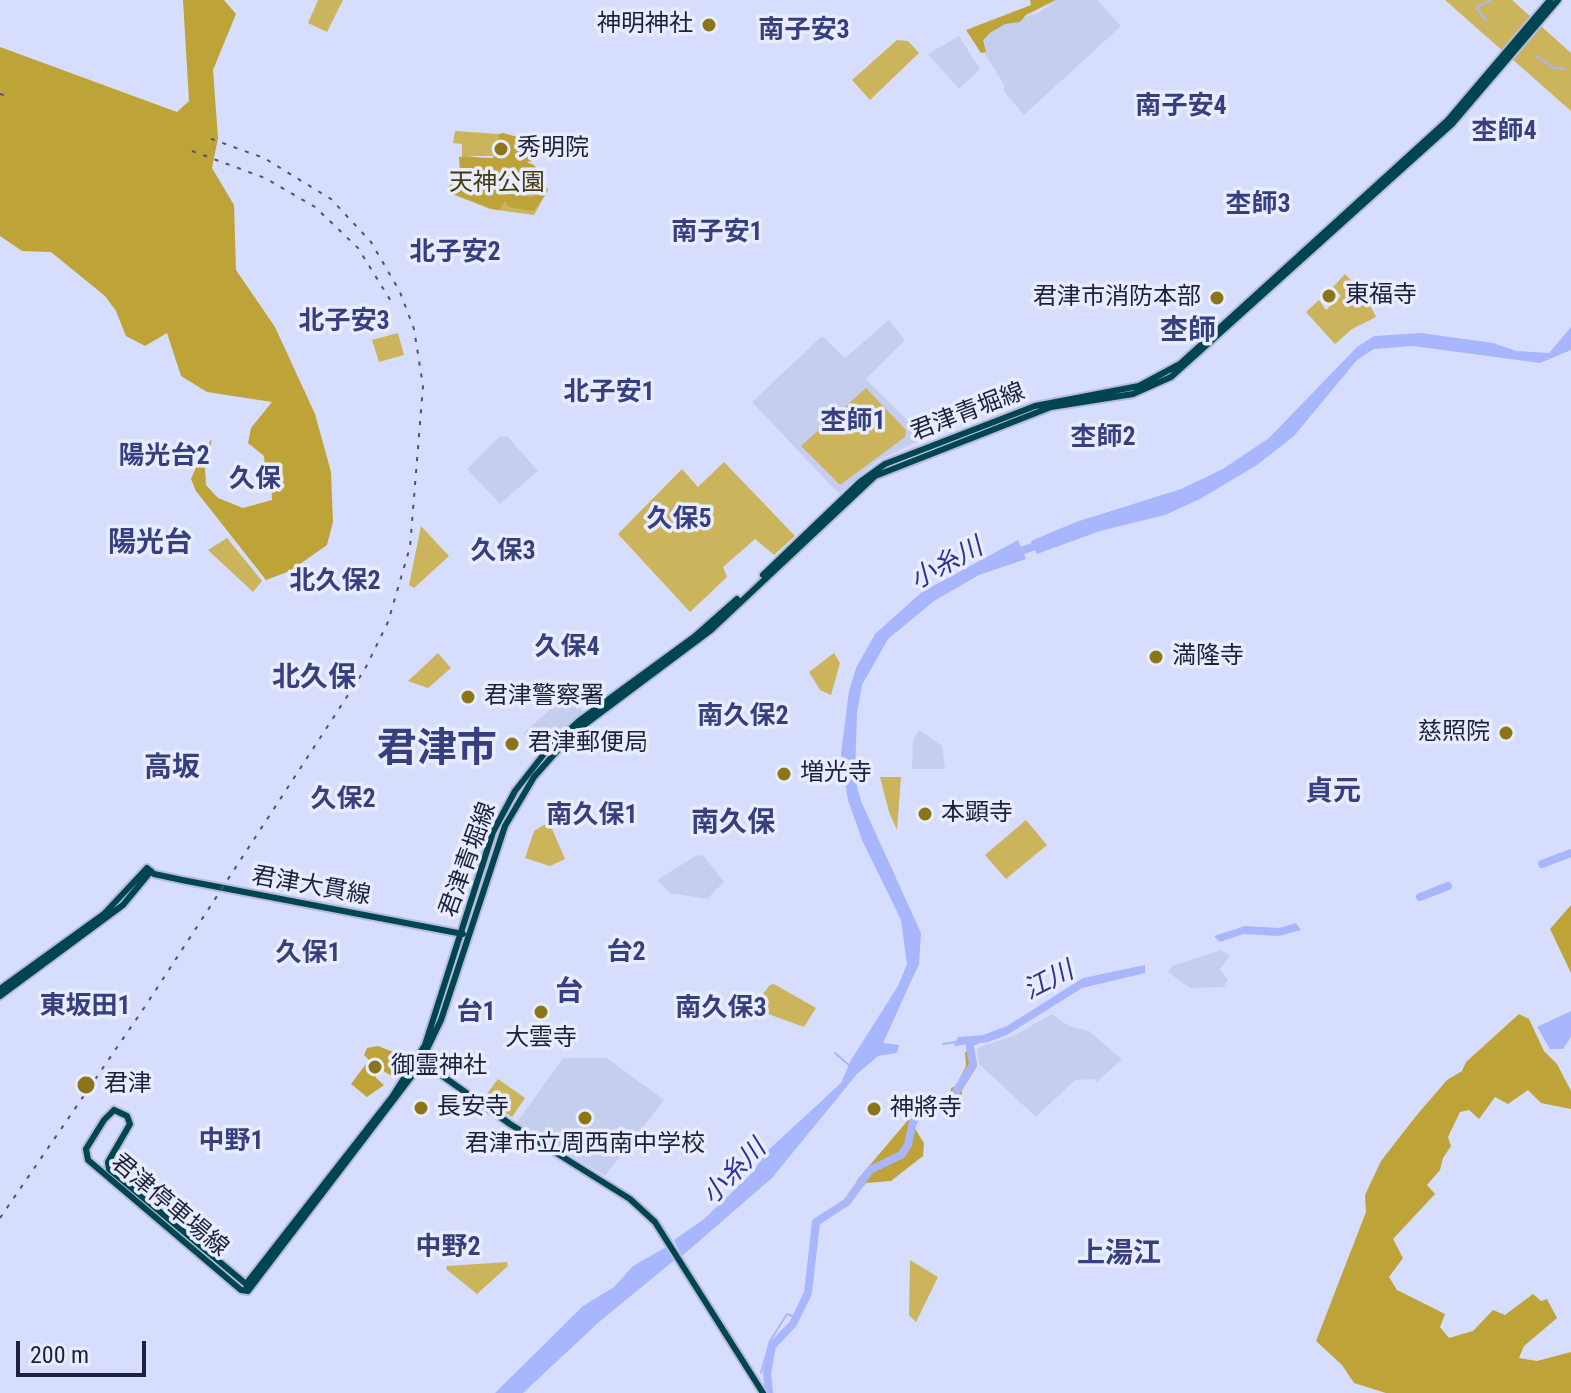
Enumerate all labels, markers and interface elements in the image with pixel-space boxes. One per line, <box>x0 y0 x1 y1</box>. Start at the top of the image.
place label: 神明神社 <box>597 11 693 39</box>
district label: 南子安3 <box>758 15 850 47</box>
marker: 神明神社 <box>700 16 718 34</box>
district label: 南子安4 <box>1135 91 1227 123</box>
district label: 杢師4 <box>1471 116 1537 148</box>
place label: 秀明院 <box>517 135 589 163</box>
marker: 秀明院 <box>492 140 510 158</box>
park label: 天神公園 <box>449 170 545 198</box>
district label: 杢師3 <box>1225 189 1291 221</box>
district label: 南子安1 <box>671 217 763 249</box>
district label: 北子安2 <box>409 237 501 269</box>
place label: 東福寺 <box>1345 282 1417 310</box>
place label: 君津市消防本部 <box>1033 284 1201 312</box>
marker: 東福寺 <box>1320 287 1338 305</box>
marker: 君津市消防本部 <box>1208 289 1226 307</box>
district label: 北子安3 <box>298 306 390 338</box>
district label: 杢師 <box>1160 315 1216 349</box>
district label: 北子安1 <box>563 377 655 409</box>
street label: 君津青堀線 <box>907 378 1029 448</box>
district label: 杢師1 <box>820 406 886 438</box>
district label: 杢師2 <box>1070 422 1136 454</box>
district label: 陽光台2 <box>118 441 210 473</box>
district label: 久保 <box>229 464 281 496</box>
district label: 久保5 <box>646 504 712 536</box>
district label: 陽光台 <box>108 527 192 561</box>
water label: 小糸川 <box>905 532 989 598</box>
district label: 久保3 <box>470 536 536 568</box>
district label: 北久保2 <box>289 566 381 598</box>
district label: 久保4 <box>534 632 600 664</box>
place label: 満隆寺 <box>1172 643 1244 671</box>
marker: 満隆寺 <box>1147 648 1165 666</box>
district label: 北久保 <box>272 662 356 696</box>
place label: 君津警察署 <box>484 683 604 711</box>
marker: 君津警察署 <box>459 688 477 706</box>
district label: 南久保2 <box>697 701 789 733</box>
place label: 慈照院 <box>1418 719 1490 747</box>
marker: 慈照院 <box>1497 724 1515 742</box>
district label: 君津市 <box>377 727 497 775</box>
place label: 君津郵便局 <box>528 730 648 758</box>
marker: 君津郵便局 <box>503 735 521 753</box>
district label: 高坂 <box>144 752 200 786</box>
place label: 増光寺 <box>800 760 872 788</box>
marker: 増光寺 <box>775 765 793 783</box>
district label: 貞元 <box>1305 776 1361 810</box>
district label: 久保2 <box>310 784 376 816</box>
street label: 君津青堀線 <box>435 799 503 921</box>
district label: 南久保1 <box>546 800 638 832</box>
place label: 本顕寺 <box>941 800 1013 828</box>
marker: 本顕寺 <box>916 805 934 823</box>
district label: 南久保 <box>691 807 775 841</box>
street label: 君津大貫線 <box>249 862 373 912</box>
district label: 台2 <box>606 937 646 969</box>
district label: 久保1 <box>275 938 341 970</box>
water label: 江川 <box>1019 956 1079 1008</box>
district label: 台 <box>555 976 583 1010</box>
district label: 東坂田1 <box>39 991 131 1023</box>
district label: 南久保3 <box>675 993 767 1025</box>
district label: 台1 <box>456 997 496 1029</box>
marker: 大雲寺 <box>532 1003 550 1021</box>
place label: 大雲寺 <box>505 1025 577 1053</box>
place label: 御霊神社 <box>391 1053 487 1081</box>
marker: 御霊神社 <box>366 1058 384 1076</box>
place label: 君津 <box>104 1071 152 1099</box>
marker: 君津 <box>75 1074 97 1096</box>
place label: 長安寺 <box>437 1094 509 1122</box>
place label: 神將寺 <box>890 1095 962 1123</box>
marker: 長安寺 <box>412 1099 430 1117</box>
marker: 神將寺 <box>865 1100 883 1118</box>
marker: 君津市立周西南中学校 <box>576 1109 594 1127</box>
district label: 中野1 <box>198 1126 264 1158</box>
place label: 君津市立周西南中学校 <box>465 1131 705 1159</box>
water label: 小糸川 <box>697 1134 773 1212</box>
street label: 君津停車場線 <box>105 1149 233 1263</box>
district label: 中野2 <box>415 1232 481 1264</box>
district label: 上湯江 <box>1077 1238 1161 1272</box>
scale bar <box>20 1325 150 1375</box>
text: 200 m <box>30 1341 89 1369</box>

